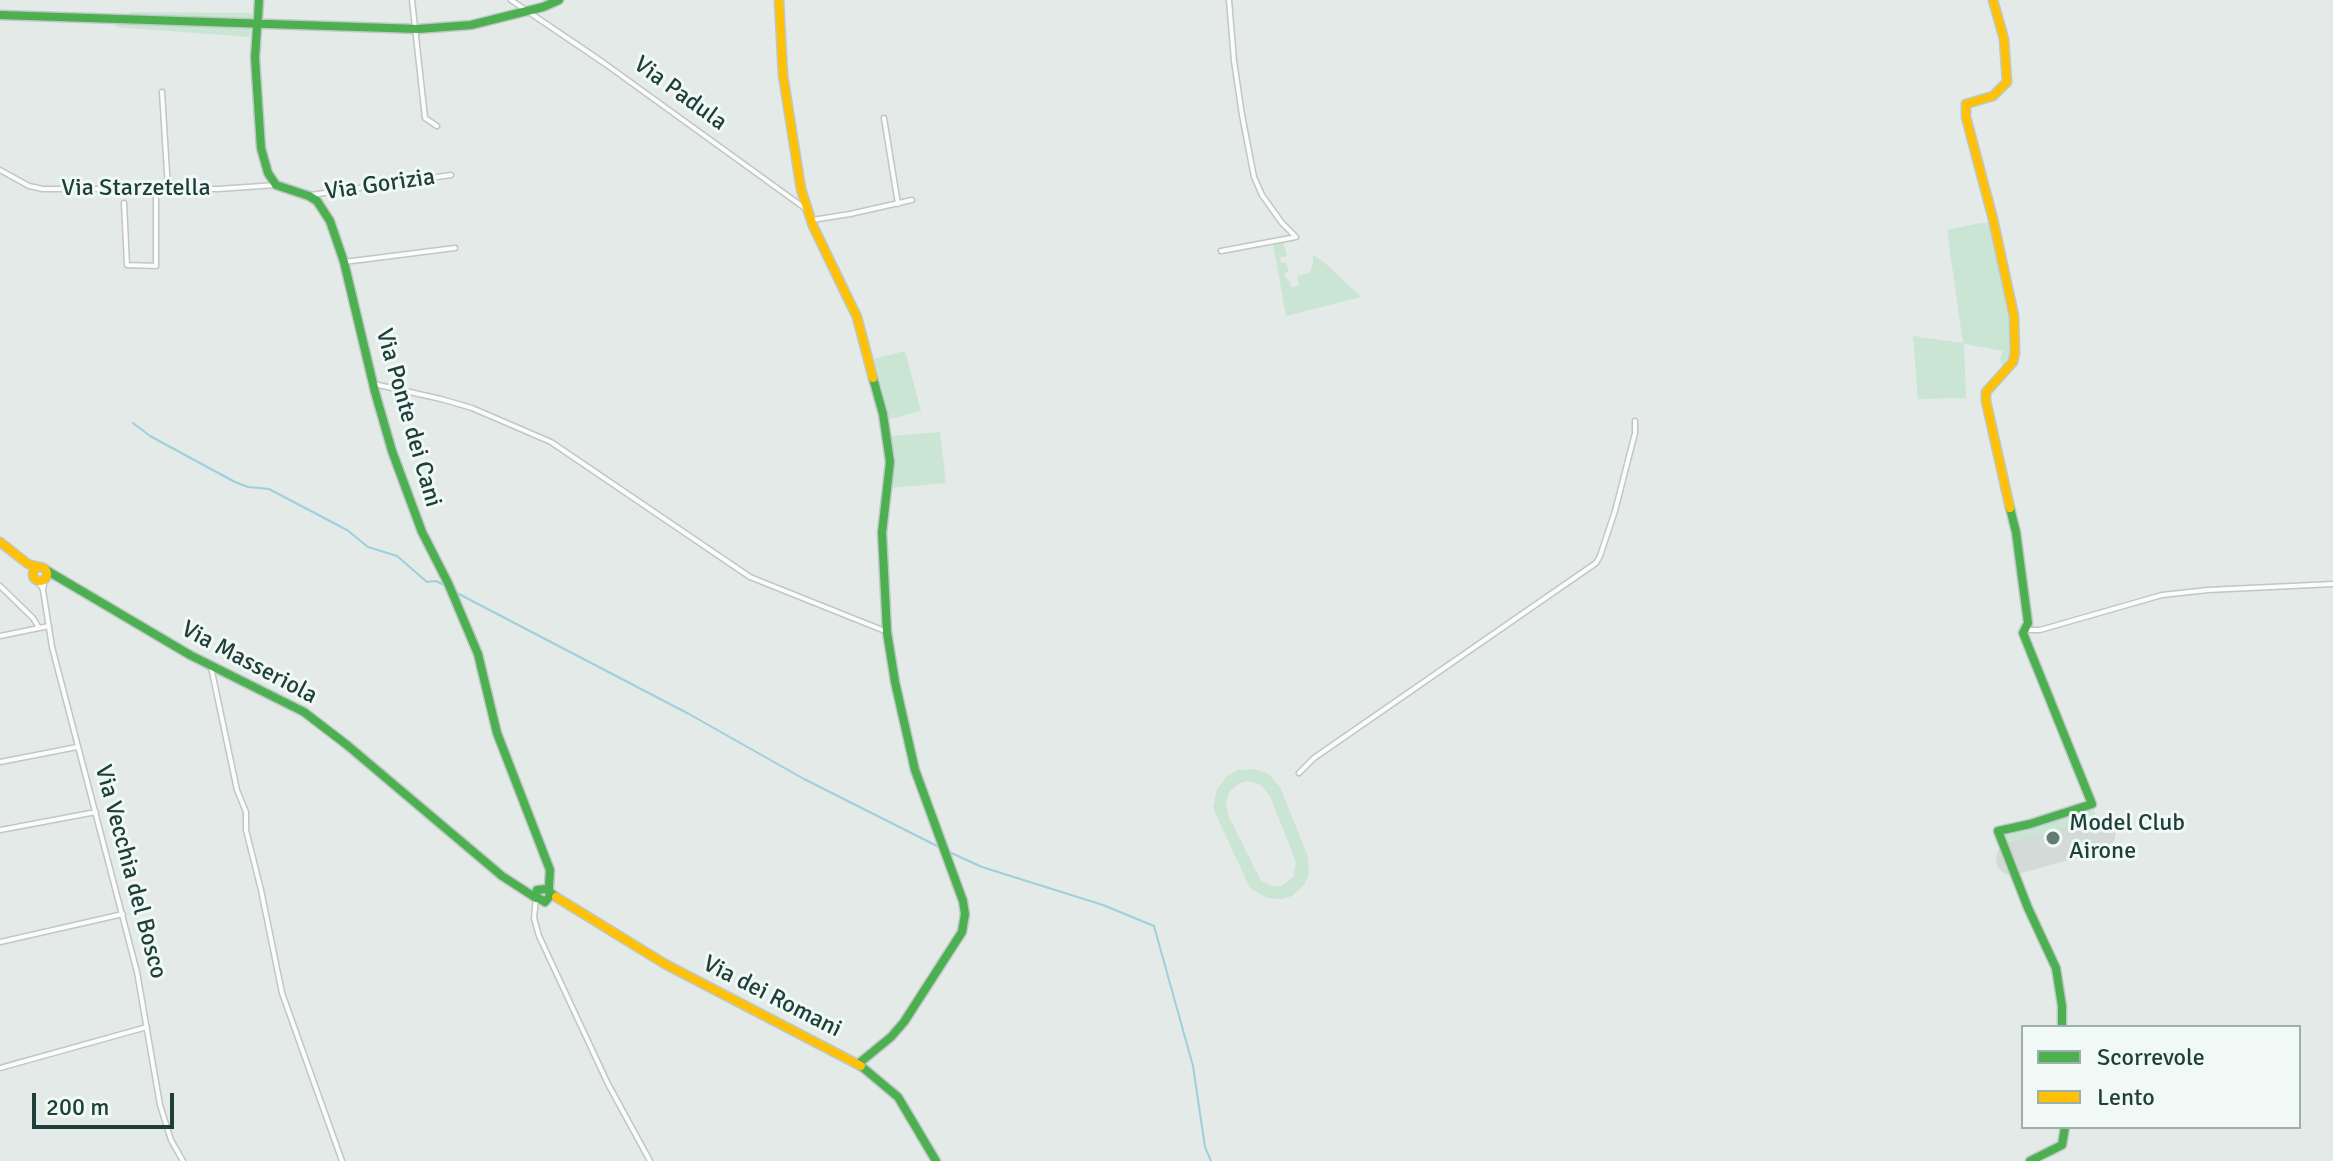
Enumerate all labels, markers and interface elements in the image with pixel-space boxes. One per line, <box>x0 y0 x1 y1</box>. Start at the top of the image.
street label: Via Padula <box>628 51 732 137</box>
street label: Via Gorizia <box>323 163 437 207</box>
street label: Via Starzetella <box>61 175 211 203</box>
street label: Via Ponte dei Cani <box>369 325 447 511</box>
street label: Via Masseriola <box>176 615 322 711</box>
street label: Via Vecchia del Bosco <box>88 762 172 982</box>
place label: Model Club Airone <box>2069 810 2185 866</box>
marker: Model Club Airone <box>2044 829 2062 847</box>
street label: Via dei Romani <box>698 950 846 1044</box>
legend <box>2021 1025 2301 1129</box>
text: Scorrevole <box>2097 1042 2205 1072</box>
scale bar <box>36 1077 178 1127</box>
text: Lento <box>2097 1082 2155 1112</box>
text: 200 m <box>46 1092 109 1122</box>

